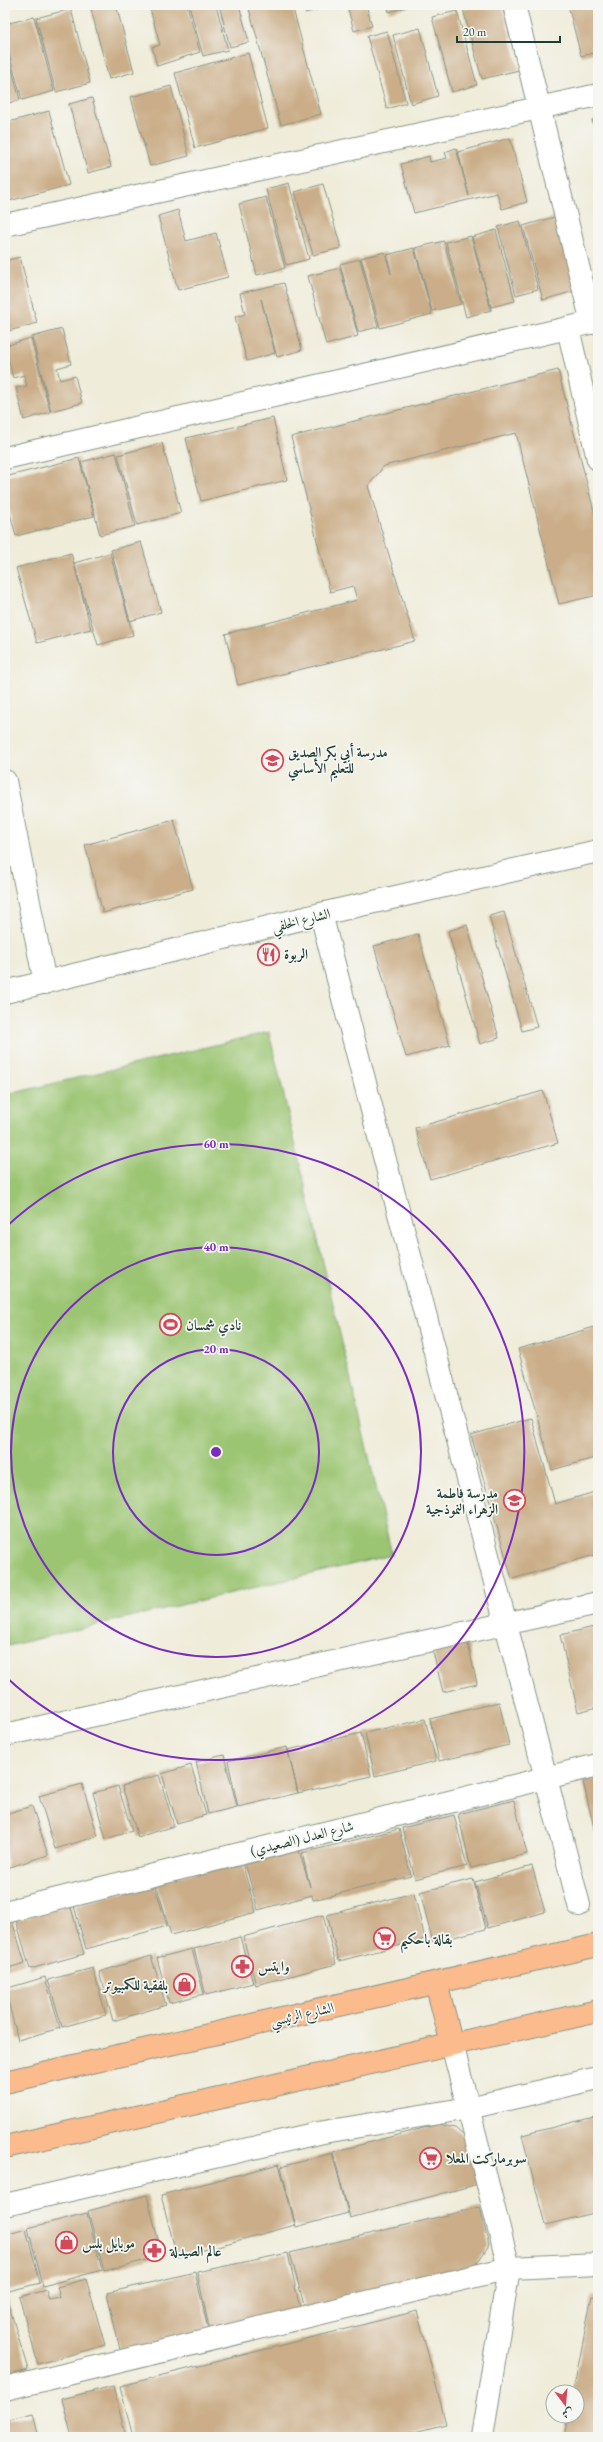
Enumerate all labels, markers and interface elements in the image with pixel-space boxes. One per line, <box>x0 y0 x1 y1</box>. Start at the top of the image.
scale bar <box>457 18 560 44</box>
text: 20 m <box>463 24 487 40</box>
place label: مدرسة أبي بكر الصديق للتعليم الأساسي <box>288 742 388 783</box>
school or university icon: مدرسة أبي بكر الصديق للتعليم الأساسي <box>260 747 286 773</box>
street label: الشارع الخلفي <box>270 904 333 941</box>
restaurant icon: الربوة <box>255 941 281 967</box>
place label: الربوة <box>284 945 308 963</box>
text: 60 m <box>203 1136 229 1152</box>
text: 40 m <box>203 1239 229 1255</box>
sports icon: نادي شمسان <box>158 1312 184 1338</box>
place label: نادي شمسان <box>186 1316 241 1337</box>
text: 20 m <box>203 1341 229 1357</box>
centre of rings <box>209 1445 223 1459</box>
place label: مدرسة فاطمة الزهراء النموذجية <box>426 1484 498 1519</box>
school or university icon: مدرسة فاطمة الزهراء النموذجية <box>501 1488 527 1514</box>
street label: شارع العدل (الصعيدي) <box>248 1816 356 1862</box>
supermarket icon: بقالة باحكيم <box>371 1926 397 1952</box>
place label: بقالة باحكيم <box>400 1930 453 1954</box>
pharmacy icon: وايتس <box>229 1953 255 1979</box>
place label: وايتس <box>258 1957 290 1976</box>
shop icon: بلفقية للكمبيوتر <box>171 1972 197 1998</box>
place label: بلفقية للكمبيوتر <box>102 1976 168 1994</box>
street label: الشارع الرئيسي <box>268 1998 337 2035</box>
supermarket icon: سوبرماركت المعلا <box>418 2145 444 2171</box>
place label: سوبرماركت المعلا <box>446 2149 527 2167</box>
shop icon: موبايل بلس <box>53 2230 79 2256</box>
place label: موبايل بلس <box>82 2234 135 2253</box>
pharmacy icon: عالم الصيدلة <box>142 2238 168 2264</box>
place label: عالم الصيدلة <box>169 2242 222 2264</box>
north arrow <box>545 2384 585 2424</box>
text: ش <box>561 2405 575 2422</box>

